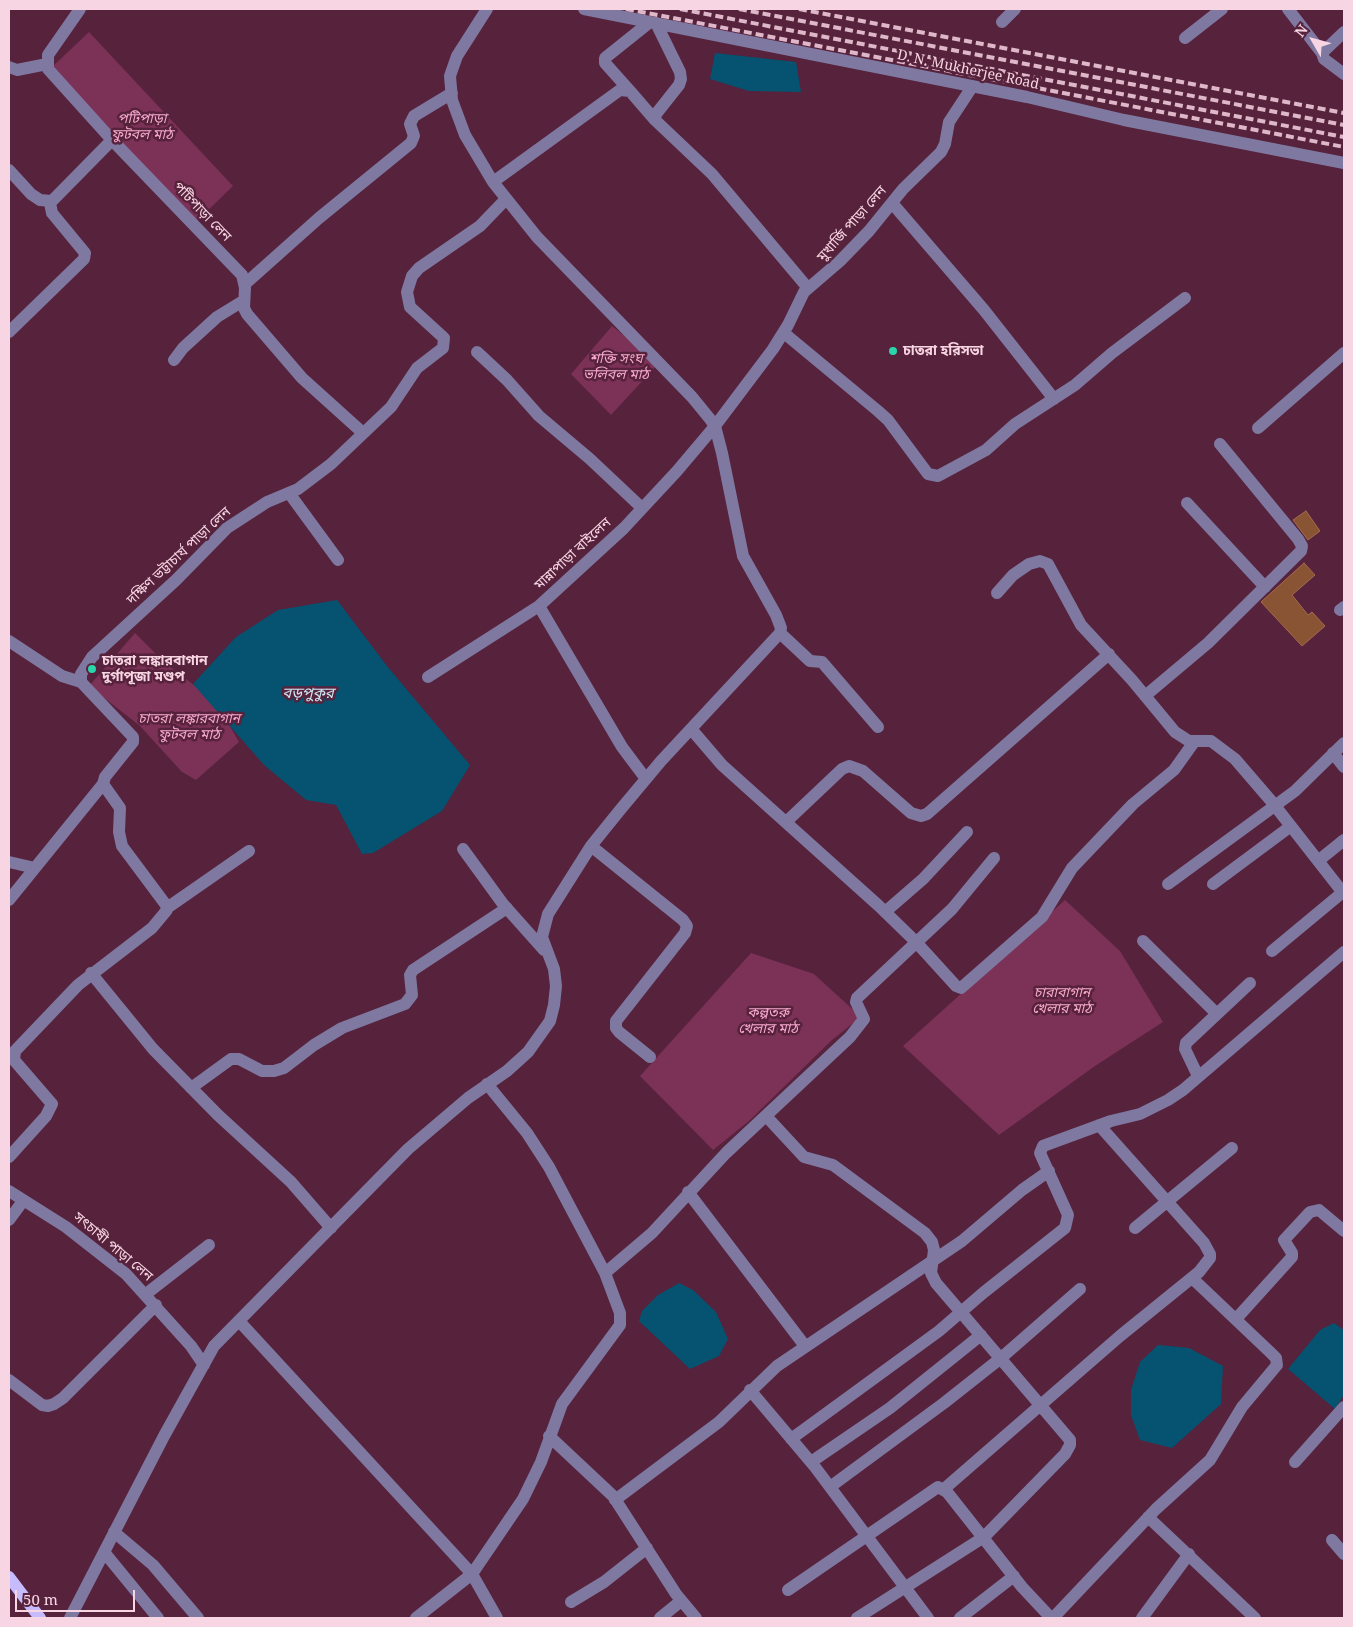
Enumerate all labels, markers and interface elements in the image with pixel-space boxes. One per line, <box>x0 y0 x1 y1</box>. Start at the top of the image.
north arrow <box>1288 15 1338 65</box>
text: N <box>1290 20 1312 41</box>
street label: D. N. Mukherjee Road <box>896 47 1040 93</box>
park label: পটিপাড়া ফুটবল মাঠ <box>111 111 173 144</box>
street label: পটিপাড়া লেন <box>169 179 235 245</box>
street label: মুখার্জি পাড়া লেন <box>814 183 890 265</box>
place label: চাতরা হরিসভা <box>903 343 984 359</box>
marker: চাতরা হরিসভা <box>887 345 899 357</box>
park label: শক্তি সংঘ ভলিবল মাঠ <box>583 351 649 384</box>
street label: দক্ষিণ ভট্টাচার্য পাড়া লেন <box>124 504 234 608</box>
street label: মান্নাপাড়া বাইলেন <box>531 514 615 594</box>
place label: চাতরা লঙ্কারবাগান দুর্গাপূজা মণ্ডপ <box>102 653 208 686</box>
marker: চাতরা লঙ্কারবাগান দুর্গাপূজা মণ্ডপ <box>86 663 98 675</box>
water label: বড়পুকুর <box>282 685 334 703</box>
park label: চাতরা লঙ্কারবাগান ফুটবল মাঠ <box>138 711 240 744</box>
park label: চারাবাগান খেলার মাঠ <box>1032 985 1092 1018</box>
park label: কল্পতরু খেলার মাঠ <box>738 1005 798 1038</box>
street label: সৎচাষী পাড়া লেন <box>70 1209 156 1285</box>
scale bar <box>18 1580 138 1612</box>
text: 50 m <box>23 1589 58 1609</box>

